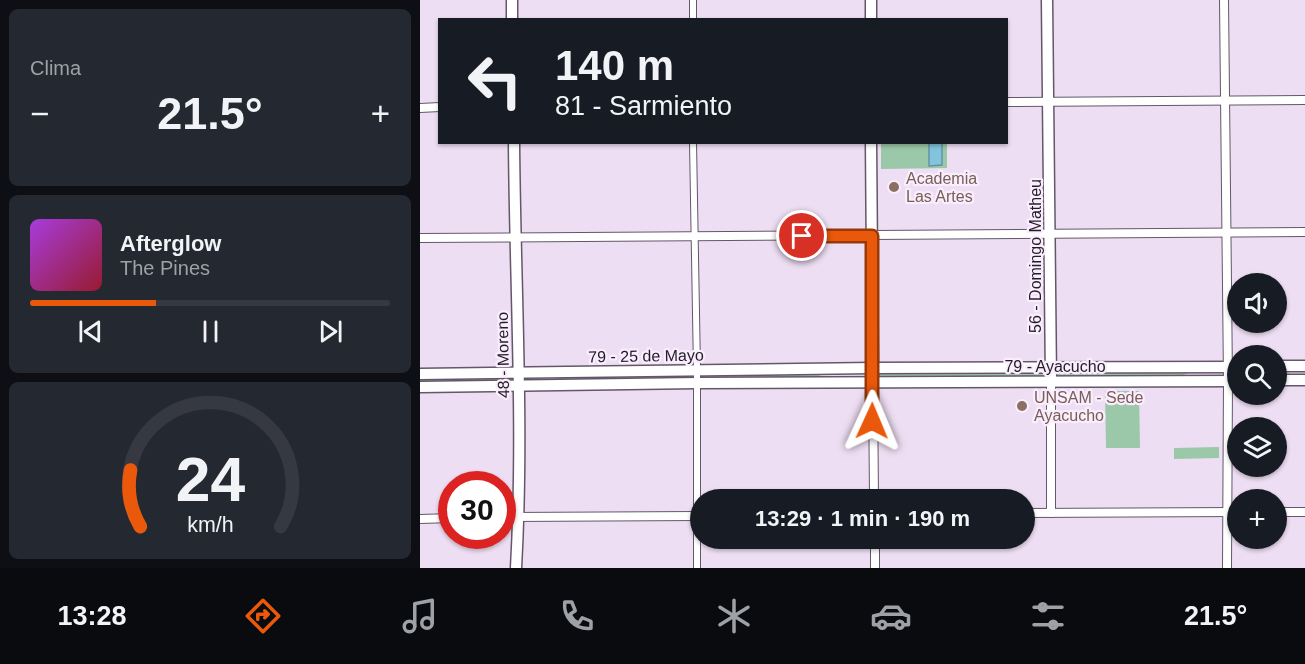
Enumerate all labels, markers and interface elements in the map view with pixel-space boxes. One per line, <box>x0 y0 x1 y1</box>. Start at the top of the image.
icon: left <box>456 42 534 120</box>
text: 140 m <box>555 42 674 89</box>
text: Clima <box>30 57 81 79</box>
text: 21.5° <box>157 88 263 139</box>
text: 81 - Sarmiento <box>555 91 732 121</box>
text: − <box>30 95 49 132</box>
text: + <box>371 95 390 132</box>
place label: Academia Las Artes <box>906 170 977 205</box>
street label: 56 - Domingo Matheu <box>1027 179 1044 333</box>
marker: Academia Las Artes <box>887 180 901 194</box>
pin <box>776 210 827 261</box>
icon: arrive <box>785 219 818 252</box>
text: Afterglow <box>120 231 221 256</box>
text: The Pines <box>120 257 210 279</box>
map controls <box>1227 273 1287 549</box>
button: sound <box>1227 273 1287 333</box>
street label: 48 - Moreno <box>494 312 512 398</box>
icon: previous <box>74 315 107 348</box>
icon: pause <box>194 315 227 348</box>
icon: next <box>314 315 347 348</box>
button: search <box>1227 345 1287 405</box>
street label: 79 - 25 de Mayo <box>588 346 704 366</box>
street label: 79 - Ayacucho <box>1004 358 1106 375</box>
position arrow <box>840 389 904 453</box>
place label: UNSAM - Sede Ayacucho <box>1034 389 1143 424</box>
marker: UNSAM - Sede Ayacucho <box>1015 399 1029 413</box>
button: layers <box>1227 417 1287 477</box>
text: 24 <box>175 446 245 515</box>
speed limit sign: 30 <box>438 471 516 549</box>
button: + <box>1227 489 1287 549</box>
text: 13:29 · 1 min · 190 m <box>755 506 970 531</box>
text: km/h <box>187 514 233 538</box>
icon: directions <box>242 595 284 637</box>
icon: music <box>399 595 441 637</box>
icon: phone <box>556 595 598 637</box>
icon: climate <box>713 595 755 637</box>
icon: car <box>870 595 912 637</box>
icon: filters <box>1027 595 1069 637</box>
text: 13:28 <box>58 601 127 631</box>
text: 21.5° <box>1184 601 1247 631</box>

